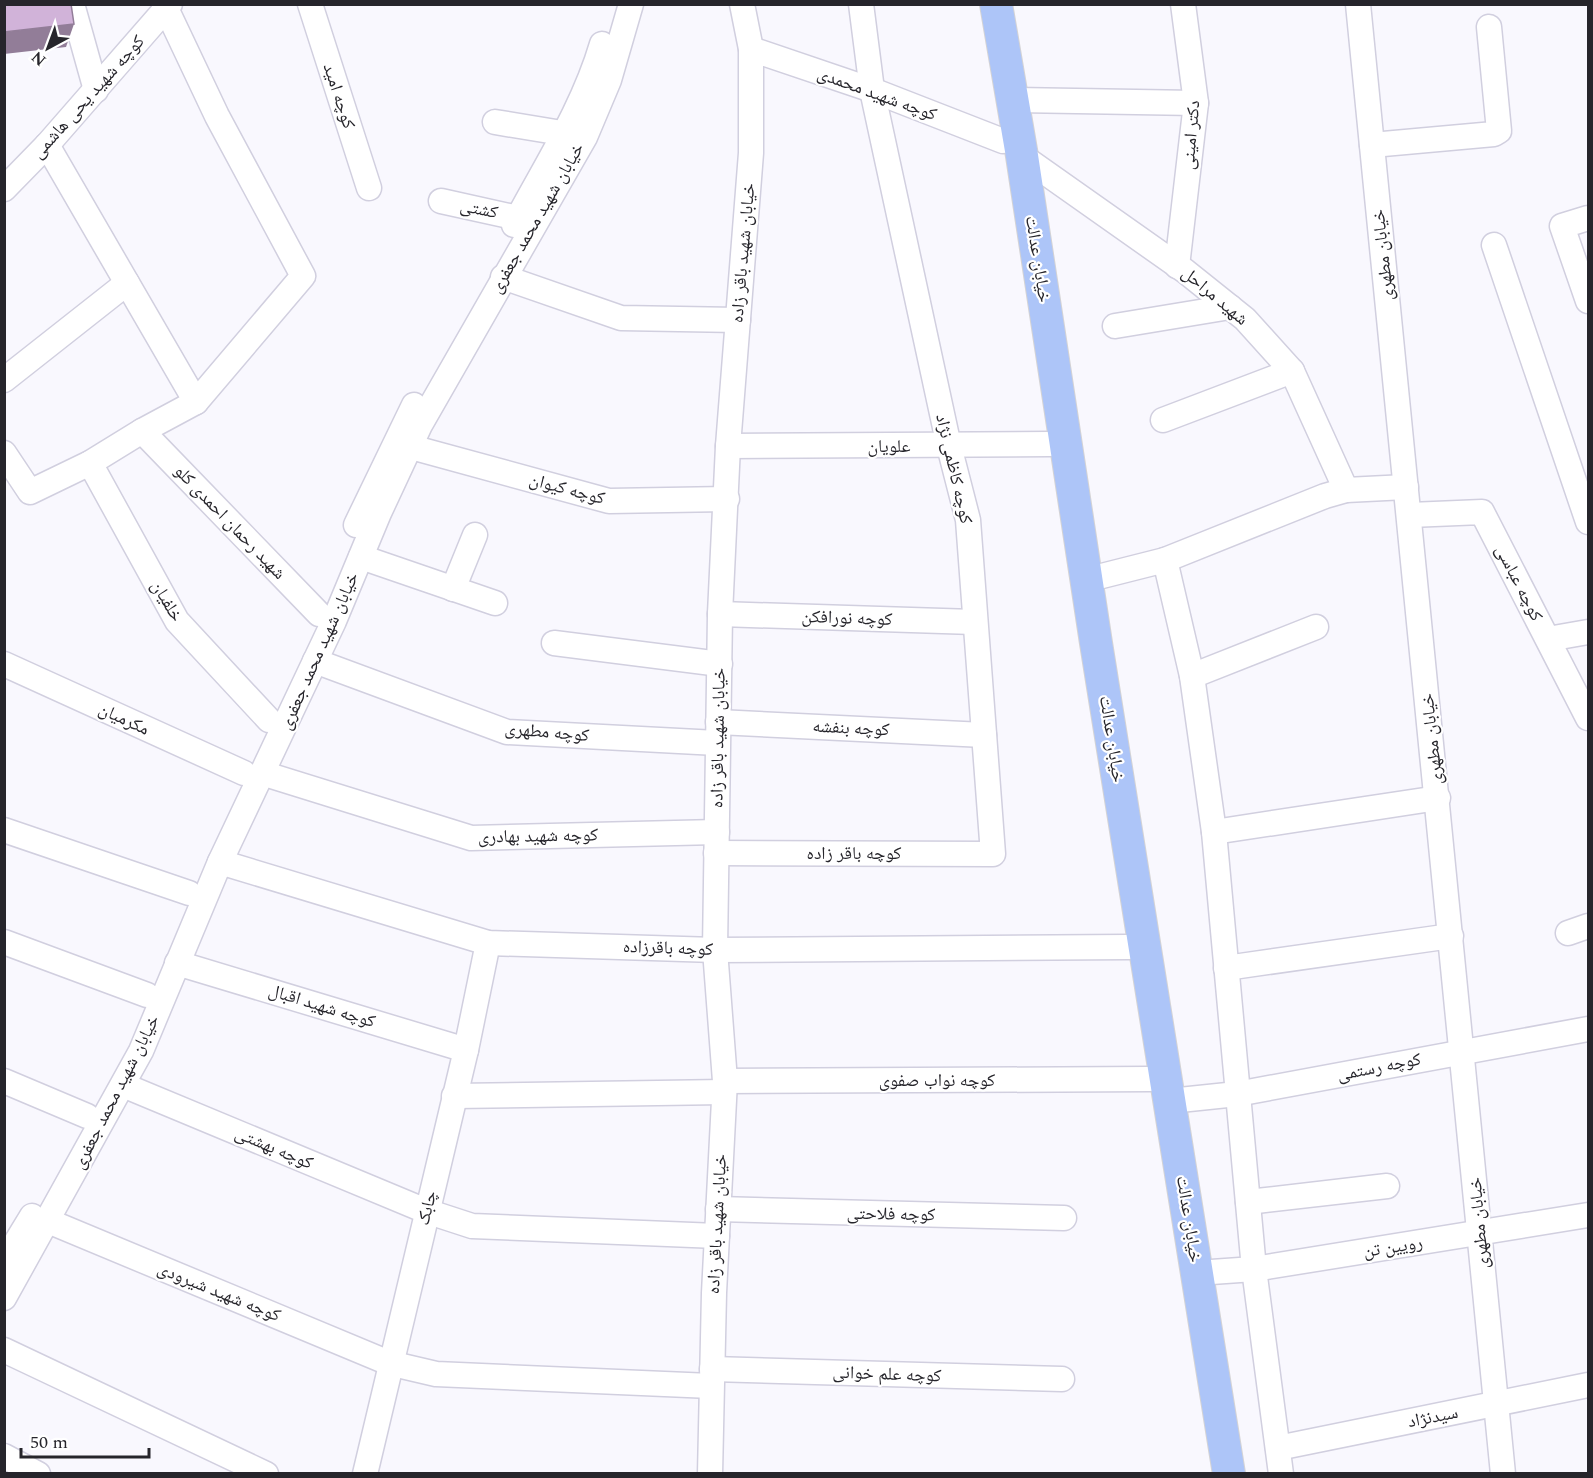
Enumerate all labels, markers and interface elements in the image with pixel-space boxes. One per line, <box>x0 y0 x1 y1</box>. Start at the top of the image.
north arrow <box>18 18 78 78</box>
street label: کوچه شهید یحی هاشمی <box>25 29 151 165</box>
text: N <box>26 45 52 72</box>
street label: کوچه امید <box>316 60 362 133</box>
street label: کوچه شهید محمدی <box>813 60 941 128</box>
street label: دکتر امینی <box>1175 99 1207 171</box>
street label: خیابان شهید محمد جعفری <box>483 138 591 298</box>
street label: خیابان شهید باقر زاده <box>723 182 763 324</box>
street label: کشتی <box>457 192 501 226</box>
street label: خیابان مطهری <box>1365 208 1401 302</box>
street label: خیابان عدالت <box>1018 214 1058 304</box>
street label: شهید مراحل <box>1176 260 1254 332</box>
street label: کوچه کاظمی نژاد <box>928 411 980 527</box>
street label: علویان <box>867 433 911 460</box>
street label: شهید رحمان احمدی کلو <box>168 458 292 586</box>
street label: کوچه کیوان <box>526 466 608 512</box>
street label: کوچه عباسی <box>1488 540 1550 627</box>
street label: خیابان شهید محمد جعفری <box>272 568 366 734</box>
street label: خلفیان <box>144 575 190 627</box>
street label: کوچه نورافکن <box>801 603 893 633</box>
street label: خیابان شهید باقر زاده <box>703 668 733 808</box>
street label: خیابان مطهری <box>1414 692 1450 786</box>
street label: خیابان عدالت <box>1092 694 1132 784</box>
street label: مکرمیان <box>94 695 154 743</box>
street label: کوچه بنفشه <box>812 712 891 744</box>
street label: کوچه مطهری <box>504 715 591 749</box>
street label: کوچه شهید بهادری <box>478 821 599 851</box>
street label: کوچه باقر زاده <box>807 840 902 867</box>
street label: کوچه باقرزاده <box>622 933 714 963</box>
street label: کوچه شهید اقبال <box>265 977 379 1035</box>
street label: خیابان شهید محمد جعفری <box>65 1010 167 1174</box>
street label: کوچه رستمی <box>1335 1046 1424 1088</box>
street label: کوچه نواب صفوی <box>879 1067 996 1094</box>
street label: کوچه بهشتی <box>231 1119 318 1177</box>
street label: خیابان شهید باقر زاده <box>700 1153 734 1295</box>
street label: خیابان عدالت <box>1169 1174 1209 1264</box>
street label: خیابان مطهری <box>1462 1176 1496 1270</box>
street label: چابک <box>410 1188 444 1228</box>
street label: کوچه فلاحتی <box>846 1200 936 1228</box>
street label: رویین تن <box>1361 1229 1425 1265</box>
street label: کوچه شهید شیرودی <box>153 1255 285 1329</box>
street label: کوچه علم خوانی <box>832 1359 942 1389</box>
street label: سیدنژاد <box>1405 1399 1461 1435</box>
scale bar <box>21 1421 148 1459</box>
text: 50 m <box>30 1429 68 1456</box>

